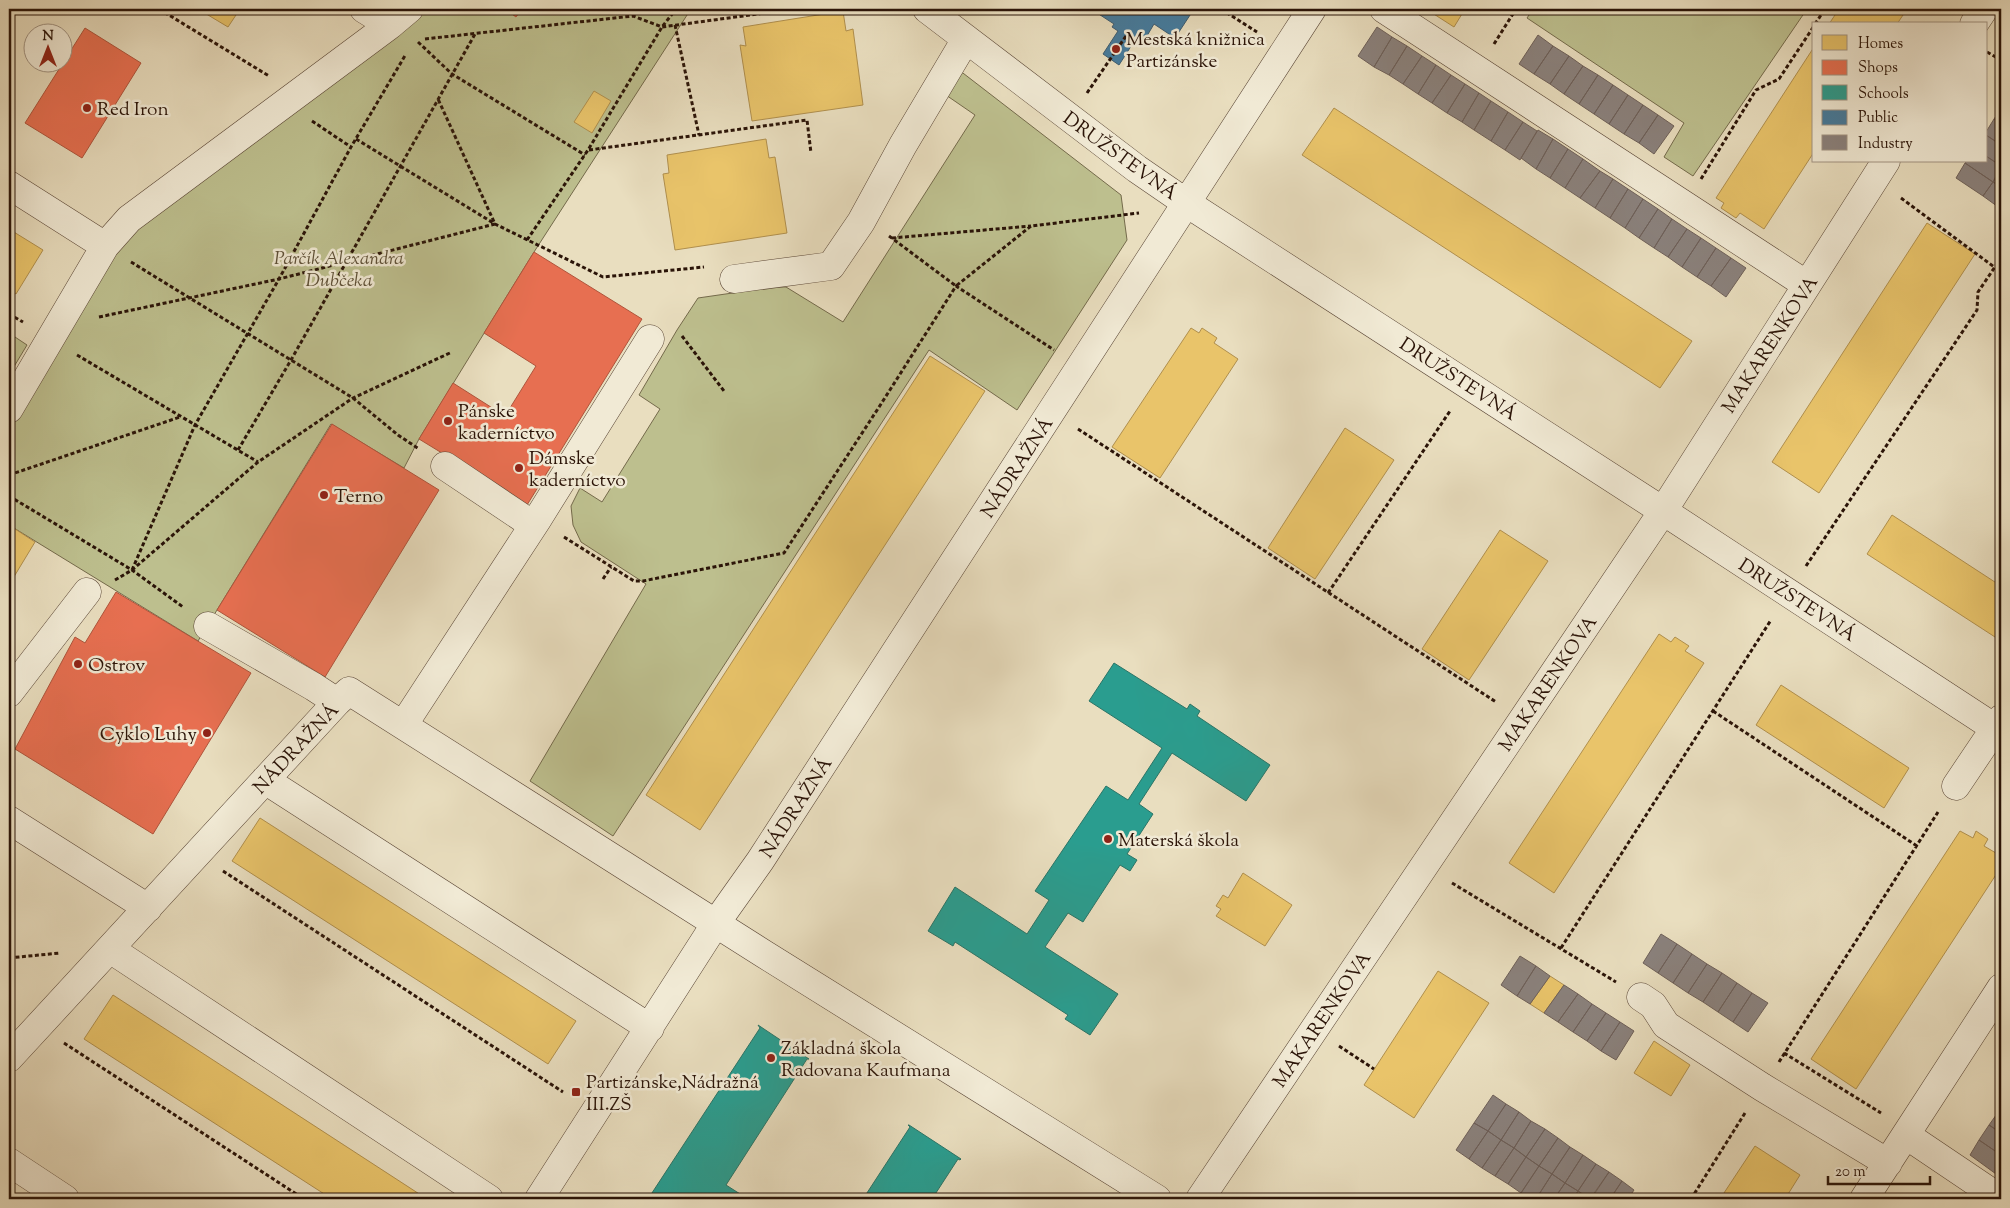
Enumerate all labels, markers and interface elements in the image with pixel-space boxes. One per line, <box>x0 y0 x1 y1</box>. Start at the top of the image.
north arrow <box>22 22 72 72</box>
legend <box>1812 22 1988 162</box>
text: N <box>42 27 54 47</box>
place label: Mestská knižnica Partizánske <box>1126 27 1265 76</box>
text: Homes <box>1858 34 1903 55</box>
marker: Mestská knižnica Partizánske <box>1110 43 1122 55</box>
text: Shops <box>1858 58 1898 79</box>
text: Schools <box>1858 84 1909 105</box>
place label: Red Iron <box>97 97 169 124</box>
marker: Red Iron <box>81 102 93 114</box>
street label: DRUŽSTEVNÁ <box>1057 106 1183 208</box>
text: Public <box>1858 108 1898 129</box>
text: Industry <box>1858 134 1913 155</box>
park label: Parčík Alexandra Dubčeka <box>274 246 404 295</box>
street label: MAKARENKOVA <box>1716 271 1826 419</box>
street label: DRUŽSTEVNÁ <box>1393 332 1522 429</box>
place label: Pánske kaderníctvo <box>458 399 555 448</box>
street label: NÁDRAŽNÁ <box>975 412 1061 524</box>
marker: Pánske kaderníctvo <box>442 415 454 427</box>
place label: Dámske kaderníctvo <box>529 446 626 495</box>
marker: Dámske kaderníctvo <box>513 462 525 474</box>
place label: Terno <box>334 484 383 511</box>
marker: Terno <box>318 489 330 501</box>
street label: DRUŽSTEVNÁ <box>1732 553 1861 650</box>
street label: MAKARENKOVA <box>1493 610 1605 758</box>
place label: Ostrov <box>88 653 145 680</box>
marker: Ostrov <box>72 658 84 670</box>
street label: NÁDRAŽNÁ <box>248 698 346 801</box>
place label: Cyklo Luhy <box>100 722 198 749</box>
marker: Cyklo Luhy <box>201 727 213 739</box>
street label: NÁDRAŽNÁ <box>754 752 840 864</box>
place label: Materská škola <box>1118 828 1239 855</box>
marker: Materská škola <box>1102 833 1114 845</box>
street label: MAKARENKOVA <box>1267 946 1379 1094</box>
place label: Základná škola Radovana Kaufmana <box>781 1036 951 1085</box>
marker: Základná škola Radovana Kaufmana <box>765 1052 777 1064</box>
place label: Partizánske,Nádražná III.ZŠ <box>586 1070 759 1119</box>
marker: Partizánske,Nádražná III.ZŠ <box>570 1086 582 1098</box>
scale bar <box>1828 1153 1930 1185</box>
text: 20 m <box>1835 1162 1866 1183</box>

